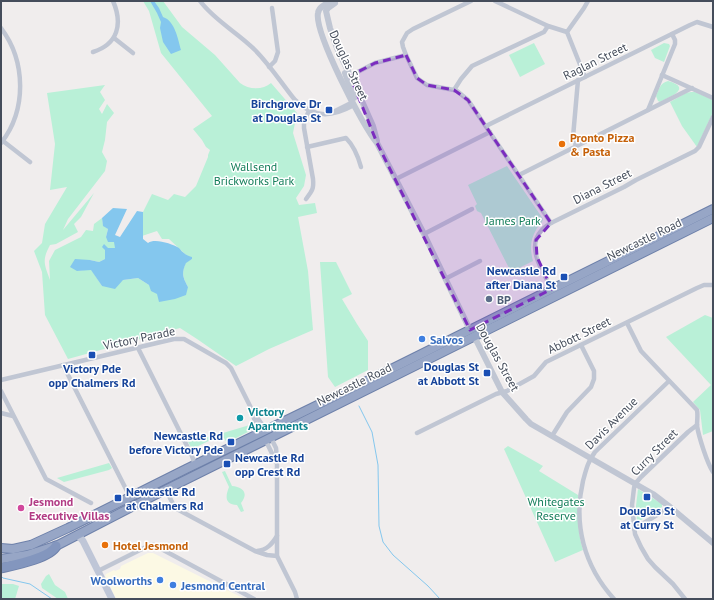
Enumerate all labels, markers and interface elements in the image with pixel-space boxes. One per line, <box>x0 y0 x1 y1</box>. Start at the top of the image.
street label: Douglas Street <box>326 28 372 102</box>
street label: Raglan Street <box>561 39 629 83</box>
place label: Birchgrove Dr at Douglas St <box>251 96 322 125</box>
marker: Birchgrove Dr at Douglas St <box>324 105 334 115</box>
place label: Pronto Pizza & Pasta <box>570 130 634 159</box>
marker: Pronto Pizza & Pasta <box>557 139 567 149</box>
park label: Wallsend Brickworks Park <box>214 159 295 188</box>
street label: Diana Street <box>570 165 634 207</box>
park label: James Park <box>484 213 541 228</box>
street label: Newcastle Road <box>604 214 684 264</box>
place label: Newcastle Rd after Diana St <box>486 263 557 292</box>
marker: Newcastle Rd after Diana St <box>559 272 569 282</box>
place label: BP <box>497 292 511 307</box>
marker: BP <box>484 294 494 304</box>
street label: Abbott Street <box>545 313 613 357</box>
street label: Douglas Street <box>473 320 523 394</box>
street label: Victory Parade <box>101 323 176 353</box>
place label: Salvos <box>430 332 463 347</box>
marker: Salvos <box>417 334 427 344</box>
marker: Victory Pde opp Chalmers Rd <box>87 350 97 360</box>
street label: Newcastle Road <box>314 359 394 409</box>
place label: Douglas St at Abbott St <box>418 359 480 388</box>
place label: Victory Pde opp Chalmers Rd <box>49 361 135 390</box>
marker: Douglas St at Abbott St <box>482 368 492 378</box>
street label: Davis Avenue <box>582 394 640 452</box>
place label: Victory Apartments <box>247 404 308 433</box>
marker: Victory Apartments <box>235 413 245 423</box>
street label: Curry Street <box>627 425 681 479</box>
place label: Newcastle Rd before Victory Pde <box>129 428 223 457</box>
marker: Newcastle Rd before Victory Pde <box>226 437 236 447</box>
place label: Newcastle Rd opp Crest Rd <box>235 450 304 479</box>
marker: Newcastle Rd opp Crest Rd <box>222 459 232 469</box>
place label: Newcastle Rd at Chalmers Rd <box>126 484 204 513</box>
marker: Douglas St at Curry St <box>642 492 652 502</box>
marker: Newcastle Rd at Chalmers Rd <box>113 493 123 503</box>
place label: Jesmond Executive Villas <box>28 494 109 523</box>
park label: Whitegates Reserve <box>527 494 585 523</box>
marker: Jesmond Executive Villas <box>16 503 26 513</box>
place label: Douglas St at Curry St <box>619 503 675 532</box>
place label: Hotel Jesmond <box>113 538 188 553</box>
marker: Hotel Jesmond <box>100 540 110 550</box>
place label: Woolworths <box>91 573 152 588</box>
marker: Woolworths <box>155 575 165 585</box>
place label: Jesmond Central <box>180 578 265 593</box>
marker: Jesmond Central <box>168 580 178 590</box>

